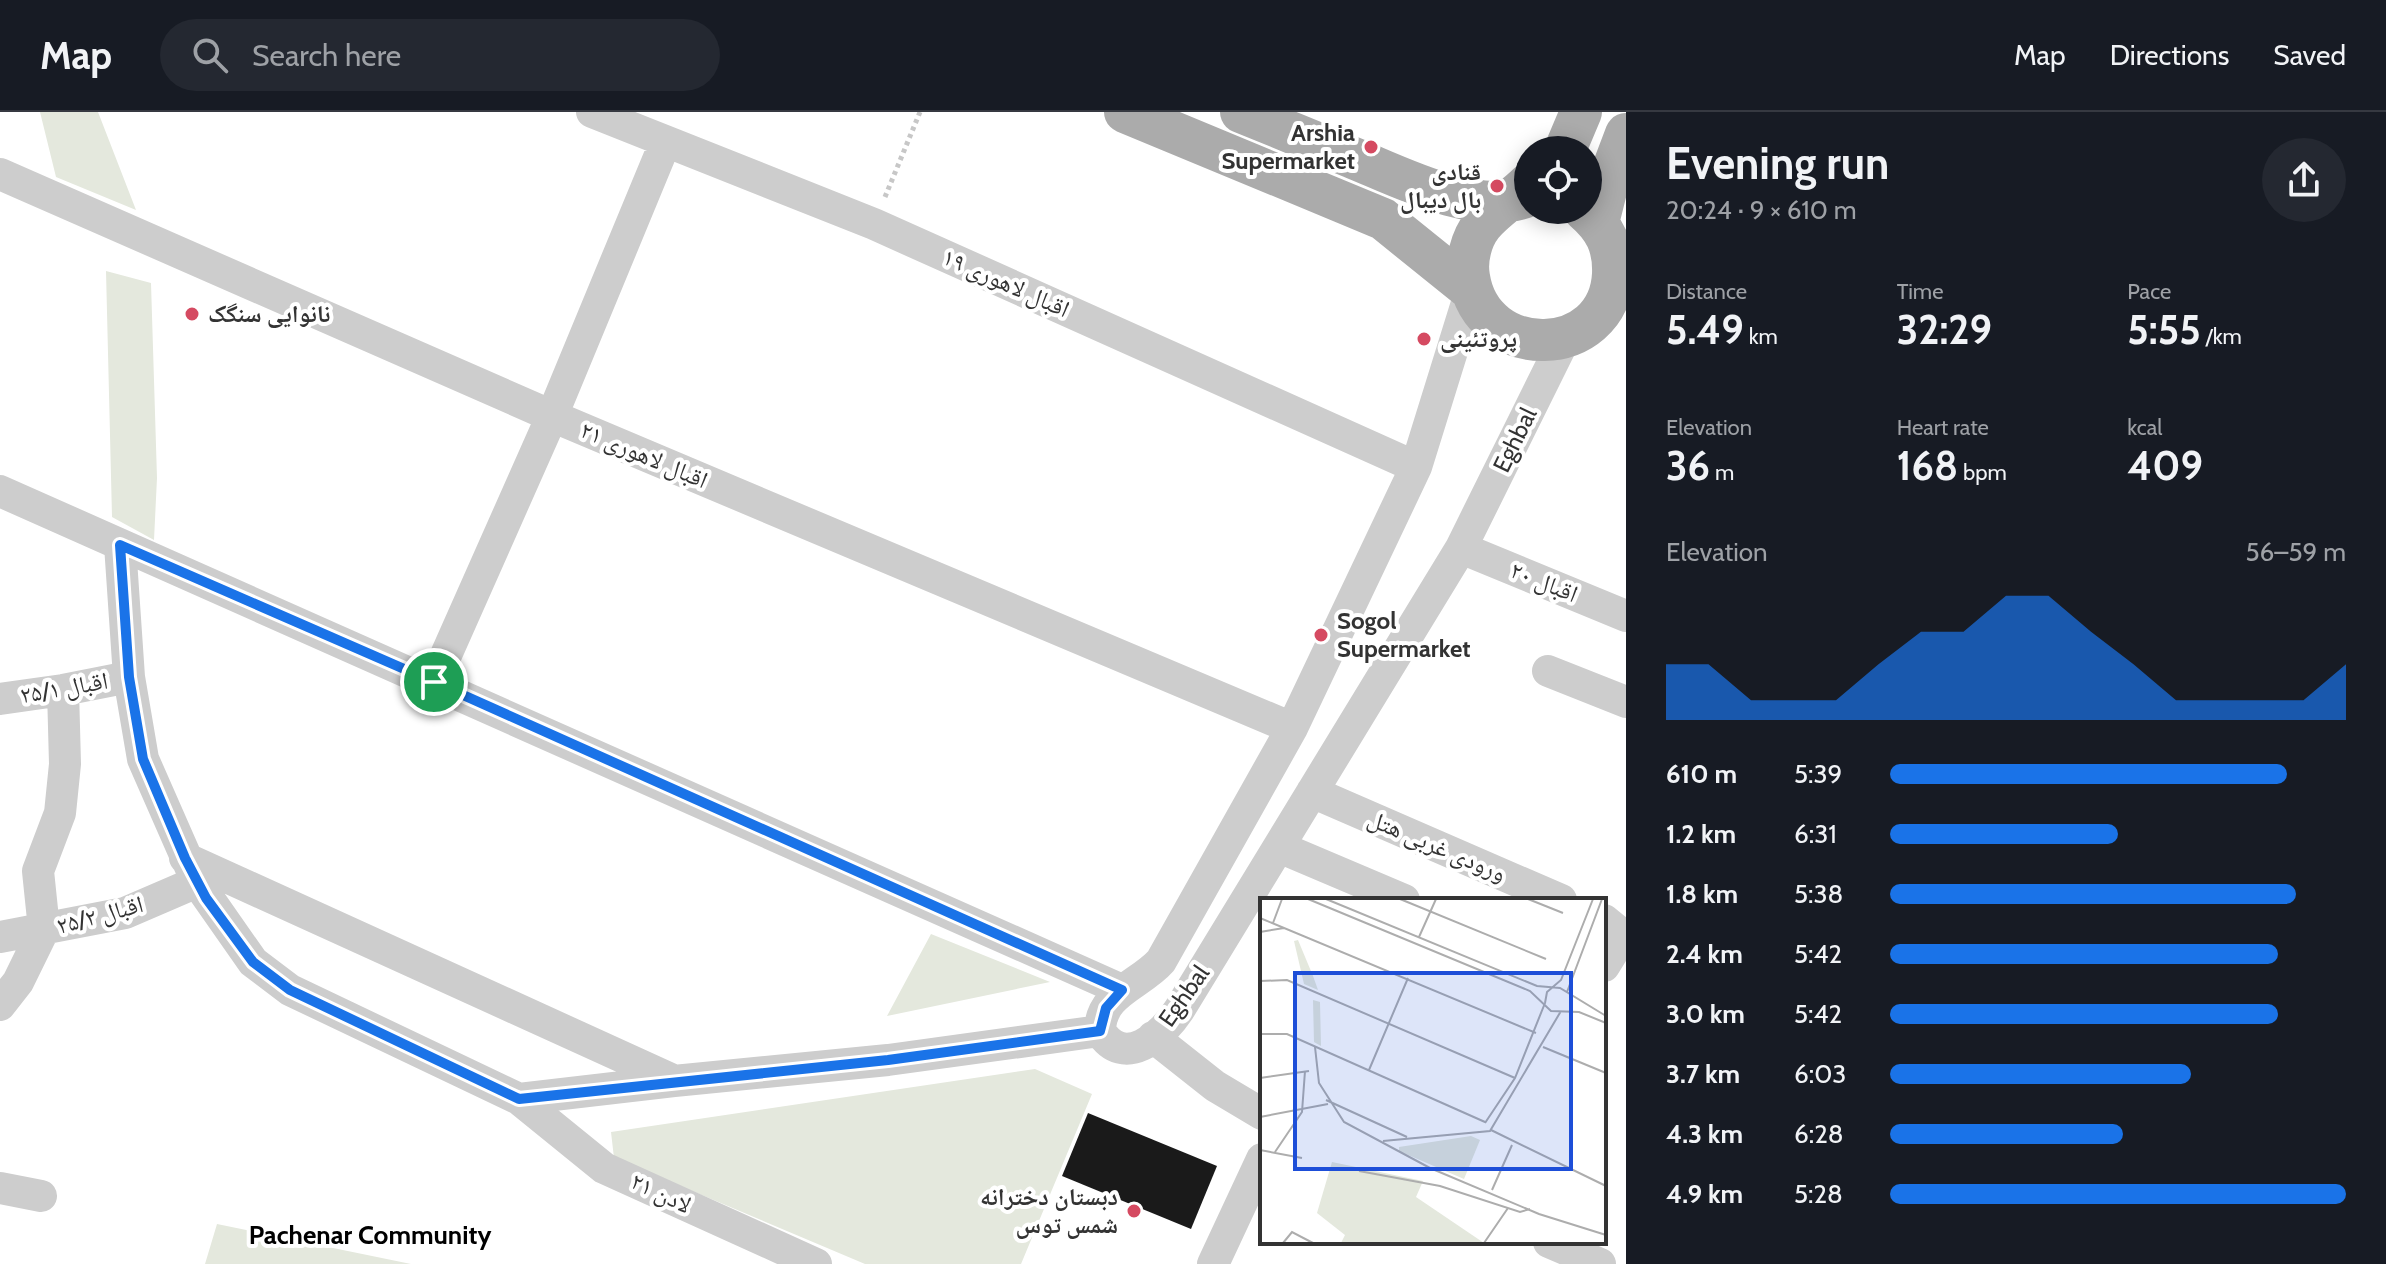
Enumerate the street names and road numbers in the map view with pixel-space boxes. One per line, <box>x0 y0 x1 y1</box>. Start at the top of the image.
street label: اقبال لاهوری ۱۹ <box>938 242 1074 323</box>
street label: Eghbal <box>1487 402 1543 477</box>
street label: اقبال لاهوری ۲۱ <box>576 415 712 494</box>
street label: اقبال ۲۰ <box>1506 555 1582 608</box>
street label: اقبال ۲۵/۱ <box>18 666 110 709</box>
street label: ورودی غربی هتل <box>1364 803 1511 888</box>
street label: اقبال ۲۵/۲ <box>53 889 146 940</box>
street label: Eghbal <box>1152 959 1215 1032</box>
street label: لادن ۲۱ <box>626 1166 696 1219</box>

